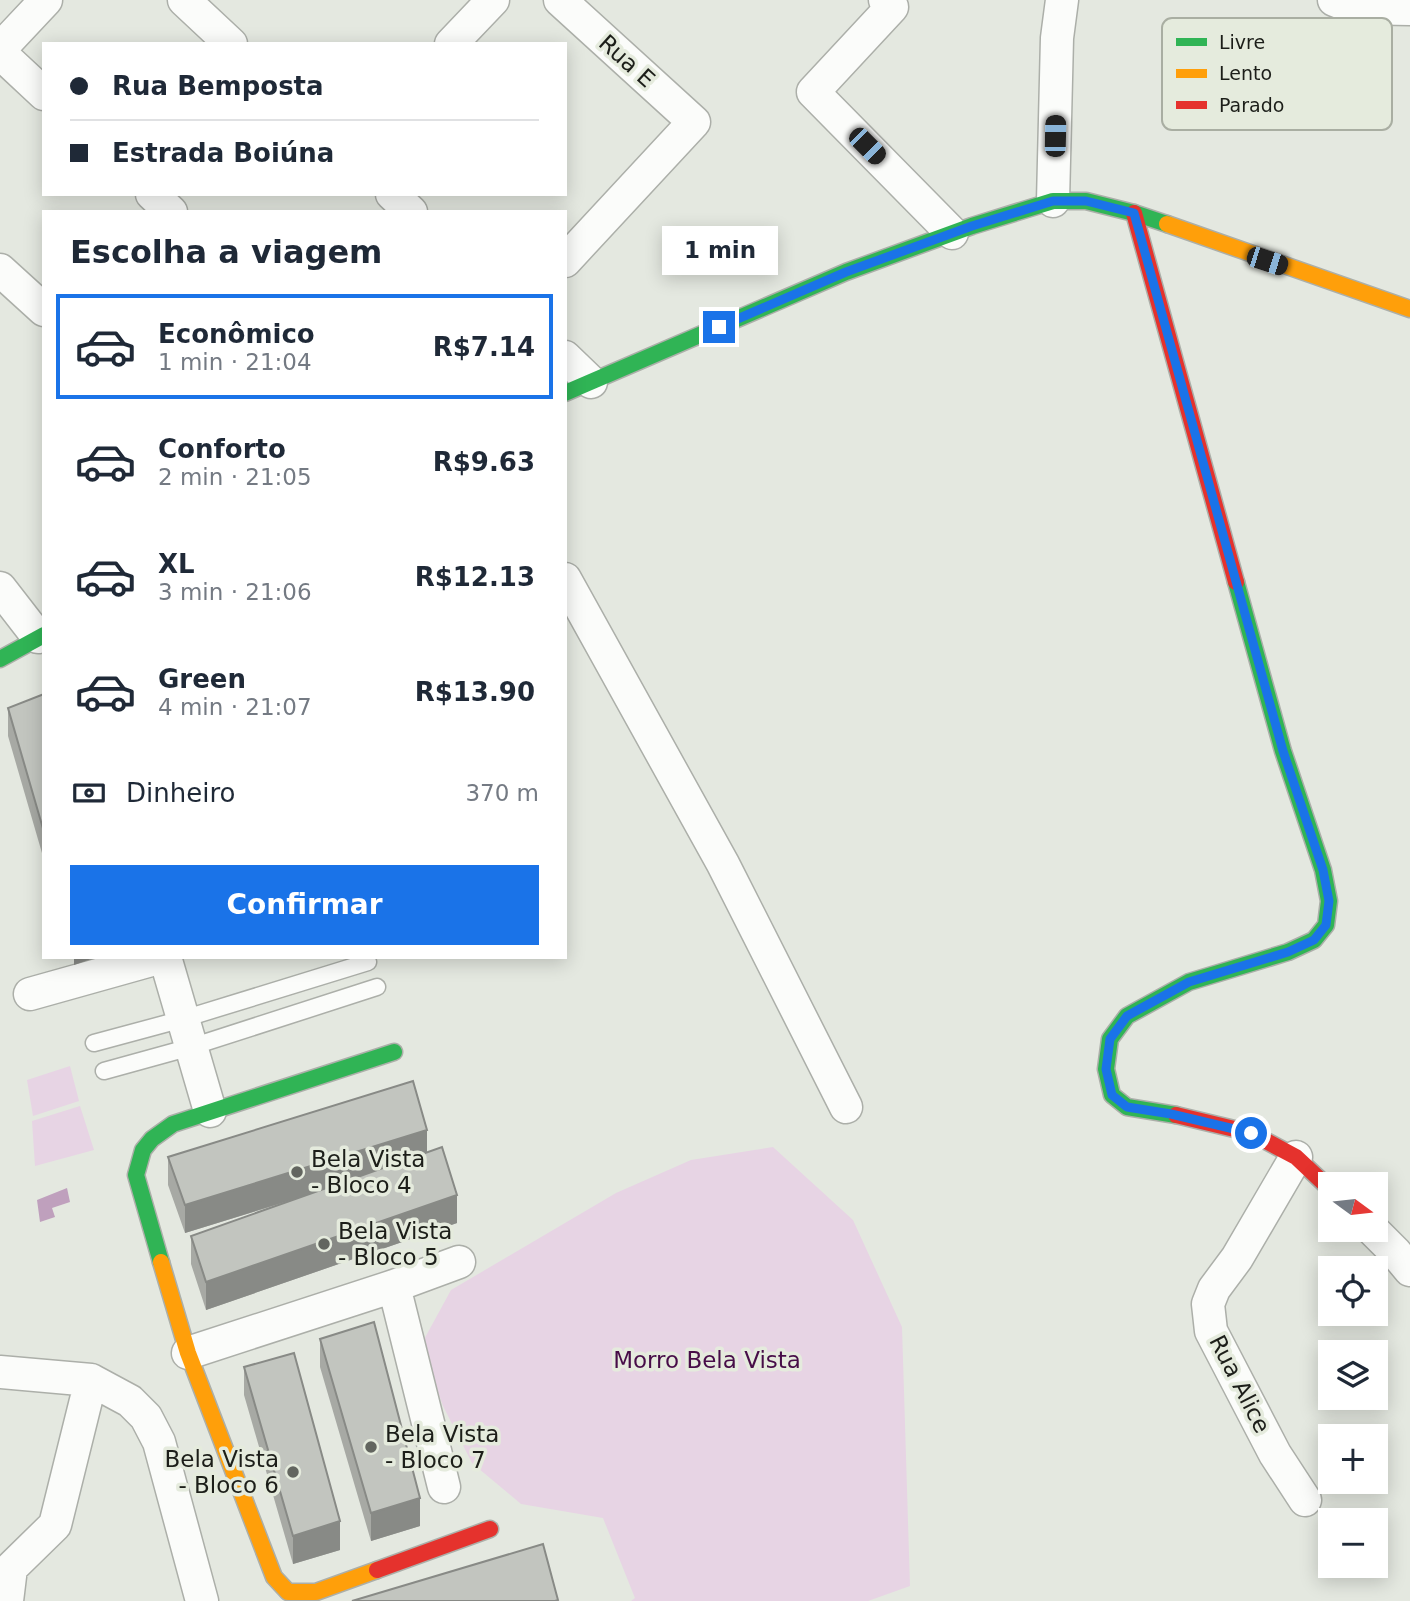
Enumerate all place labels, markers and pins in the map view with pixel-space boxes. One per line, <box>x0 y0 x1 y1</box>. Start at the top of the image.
place label: Bela Vista - Bloco 4 <box>311 1146 425 1198</box>
marker: Bela Vista - Bloco 4 <box>289 1164 305 1180</box>
place label: Bela Vista - Bloco 5 <box>338 1218 452 1270</box>
marker: Bela Vista - Bloco 5 <box>316 1236 332 1252</box>
place label: Bela Vista - Bloco 7 <box>385 1421 499 1473</box>
marker: Bela Vista - Bloco 7 <box>363 1439 379 1455</box>
place label: Bela Vista - Bloco 6 <box>165 1446 279 1498</box>
marker: Bela Vista - Bloco 6 <box>285 1464 301 1480</box>

